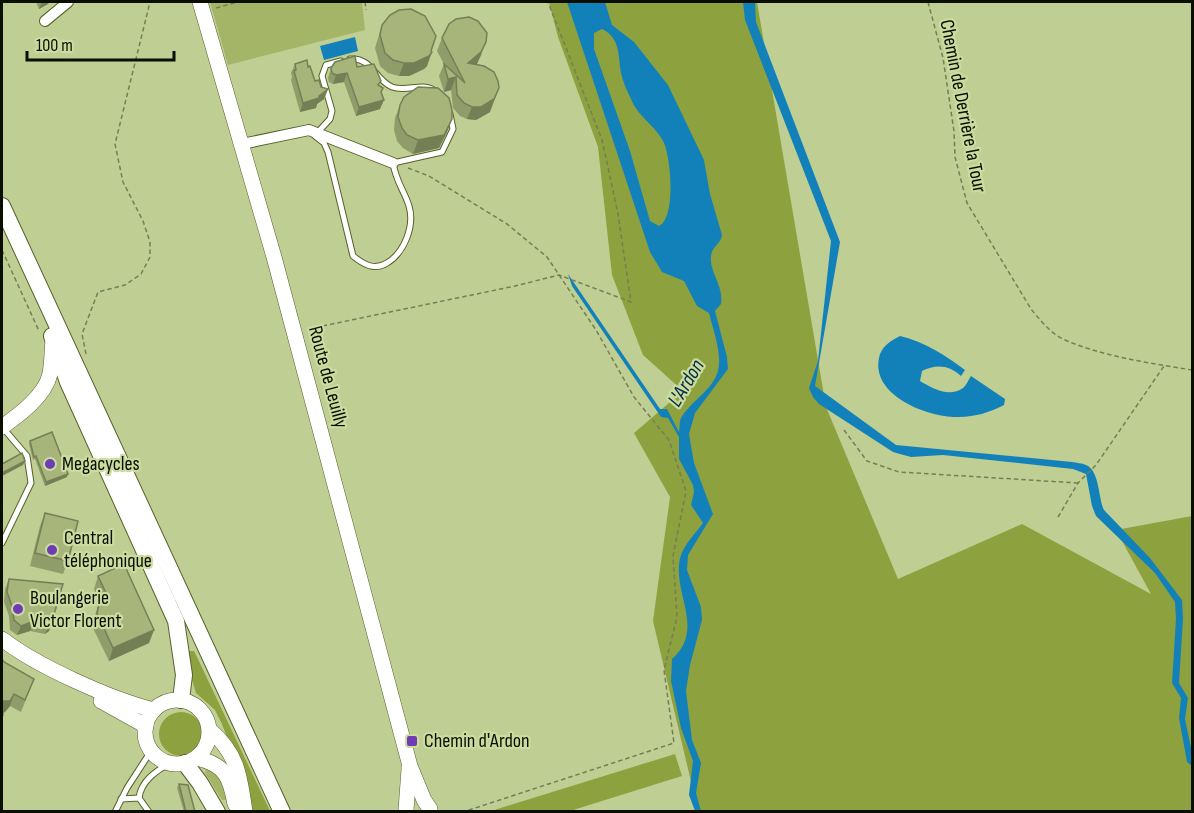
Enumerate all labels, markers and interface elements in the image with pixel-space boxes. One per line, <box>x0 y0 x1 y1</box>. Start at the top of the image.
street label: Chemin de Derrière la Tour <box>934 17 992 195</box>
scale bar <box>27 24 174 62</box>
text: 100 m <box>36 35 73 56</box>
street label: Route de Leuilly <box>303 323 353 431</box>
water label: L'Ardon <box>662 355 710 411</box>
place label: Megacycles <box>62 452 140 476</box>
marker: Megacycles <box>43 457 57 471</box>
place label: Central téléphonique <box>64 526 152 573</box>
marker: Central téléphonique <box>45 543 59 557</box>
place label: Boulangerie Victor Florent <box>30 586 122 633</box>
marker: Boulangerie Victor Florent <box>11 602 25 616</box>
place label: Chemin d'Ardon <box>424 729 530 753</box>
marker: Chemin d'Ardon <box>405 734 419 748</box>

